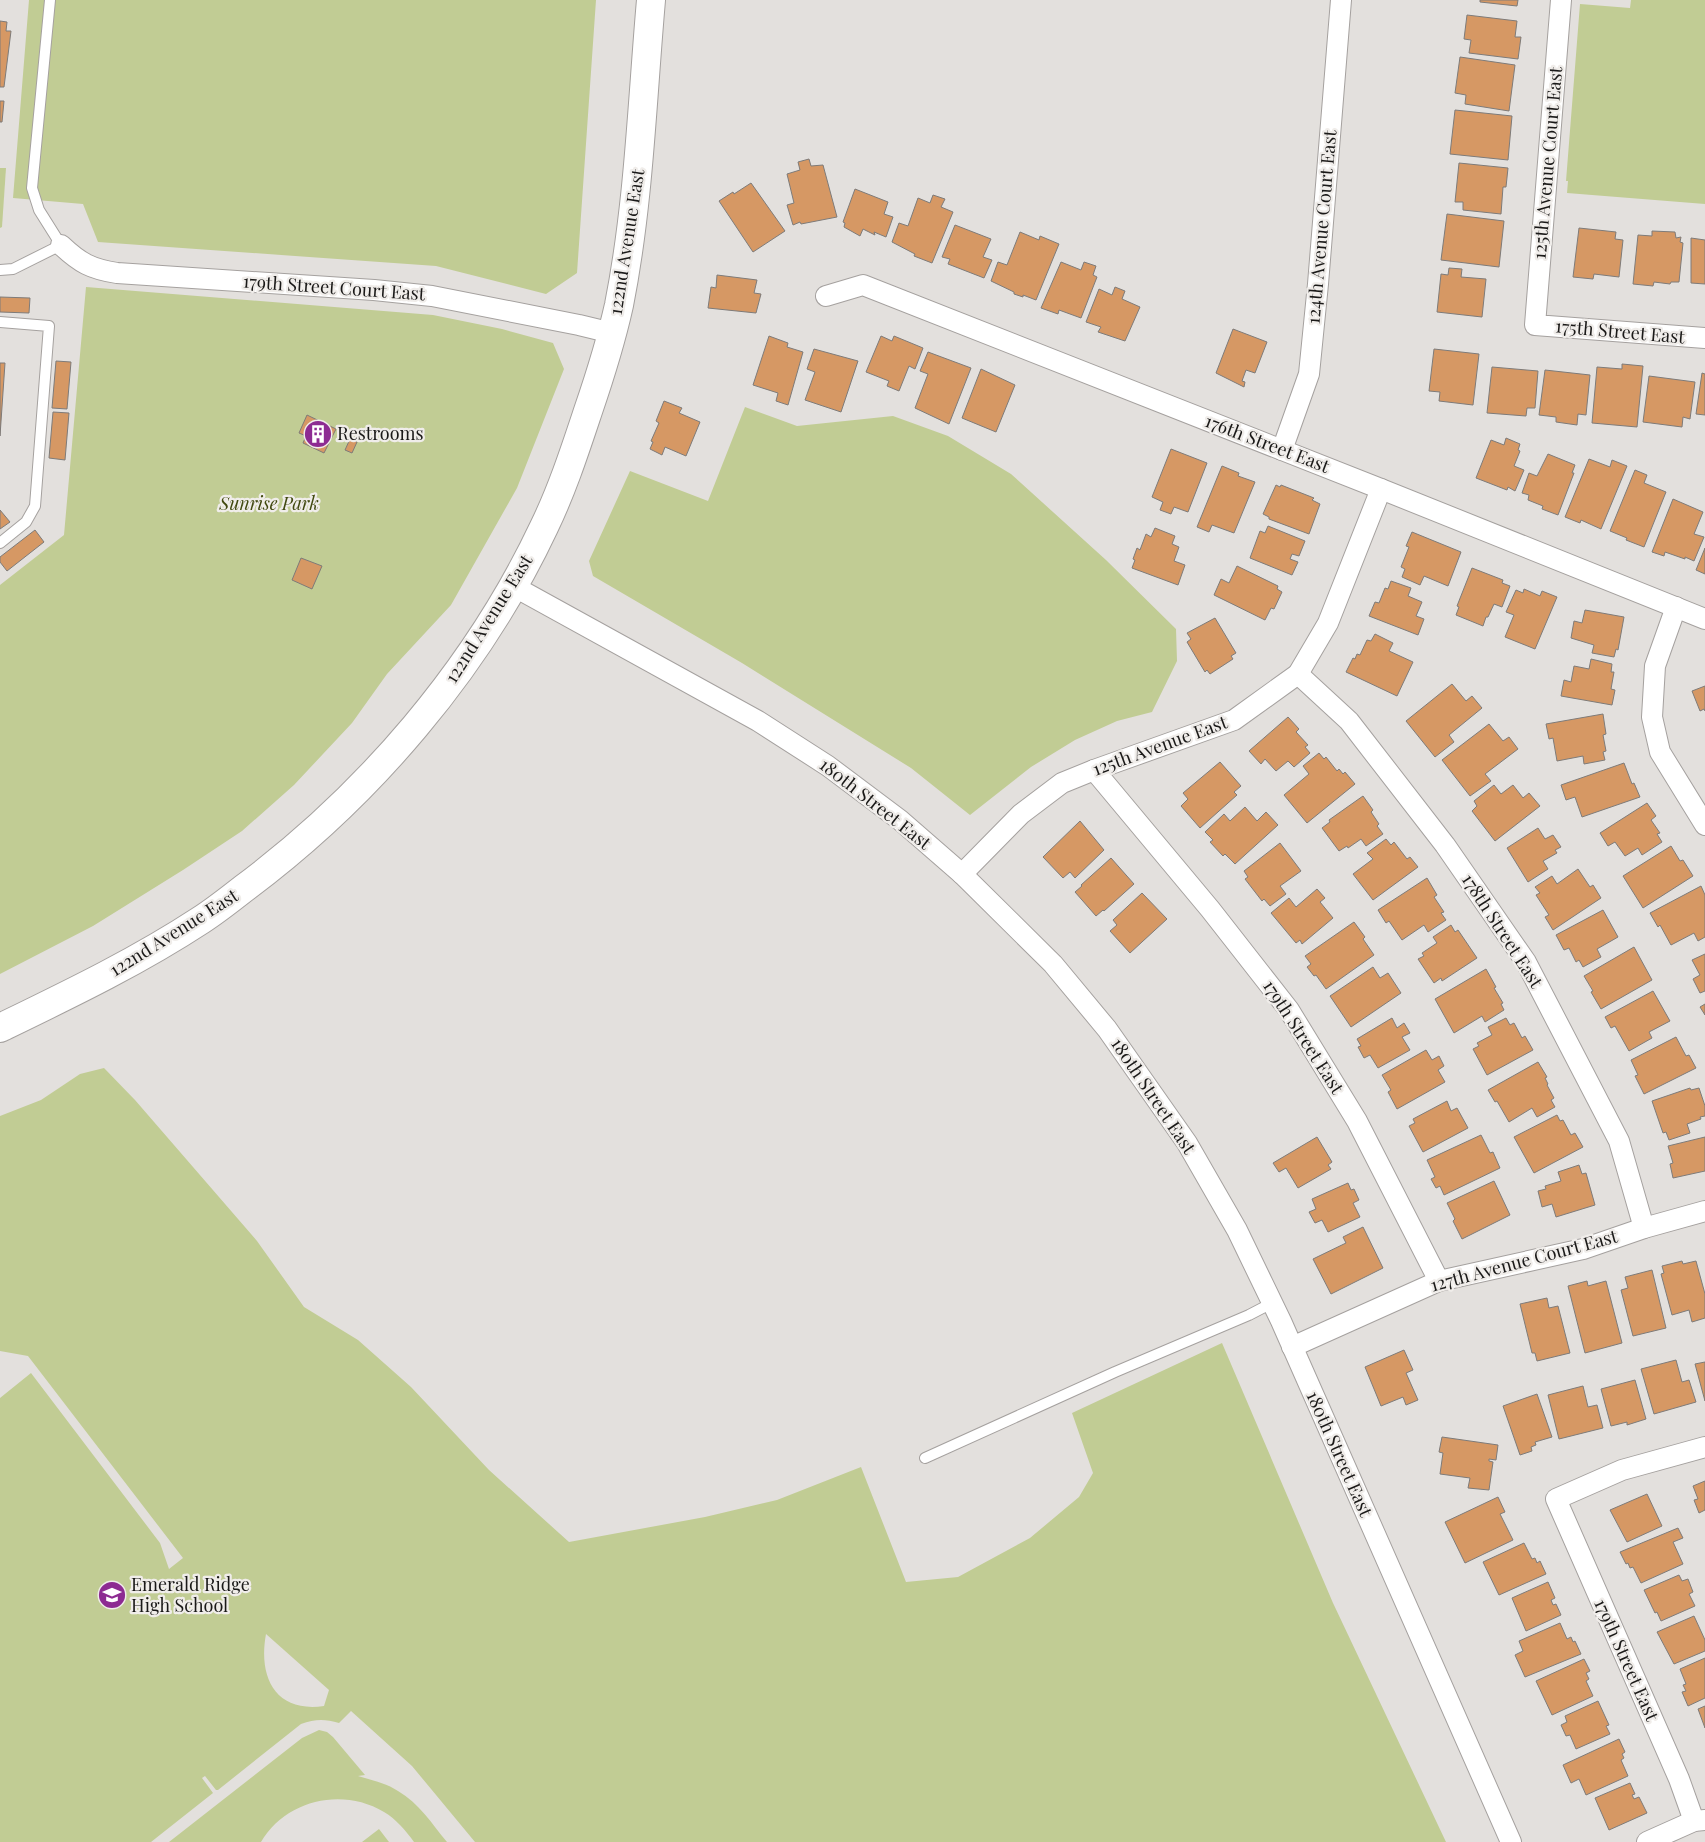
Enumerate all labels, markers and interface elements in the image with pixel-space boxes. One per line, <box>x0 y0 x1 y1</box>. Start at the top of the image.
street label: 125th Avenue Court East <box>1527 65 1567 260</box>
street label: 124th Avenue Court East <box>1301 128 1341 325</box>
street label: 122nd Avenue East <box>603 167 649 316</box>
street label: 179th Street Court East <box>242 269 427 305</box>
street label: 175th Street East <box>1554 313 1686 349</box>
street label: 176th Street East <box>1202 408 1334 478</box>
building icon: Restrooms <box>303 419 333 449</box>
place label: Restrooms <box>337 421 424 445</box>
park label: Sunrise Park <box>218 491 319 515</box>
street label: 122nd Avenue East <box>439 549 538 687</box>
street label: 125th Avenue East <box>1089 709 1231 781</box>
street label: 180th Street East <box>815 752 937 855</box>
street label: 178th Street East <box>1457 869 1549 993</box>
street label: 122nd Avenue East <box>105 883 243 981</box>
street label: 179th Street East <box>1258 975 1350 1099</box>
street label: 180th Street East <box>1106 1033 1202 1159</box>
street label: 127th Avenue Court East <box>1427 1223 1621 1297</box>
street label: 180th Street East <box>1301 1387 1379 1521</box>
place label: Emerald Ridge High School <box>131 1572 250 1617</box>
school or university icon: Emerald Ridge High School <box>97 1580 127 1610</box>
street label: 179th Street East <box>1589 1595 1665 1725</box>

